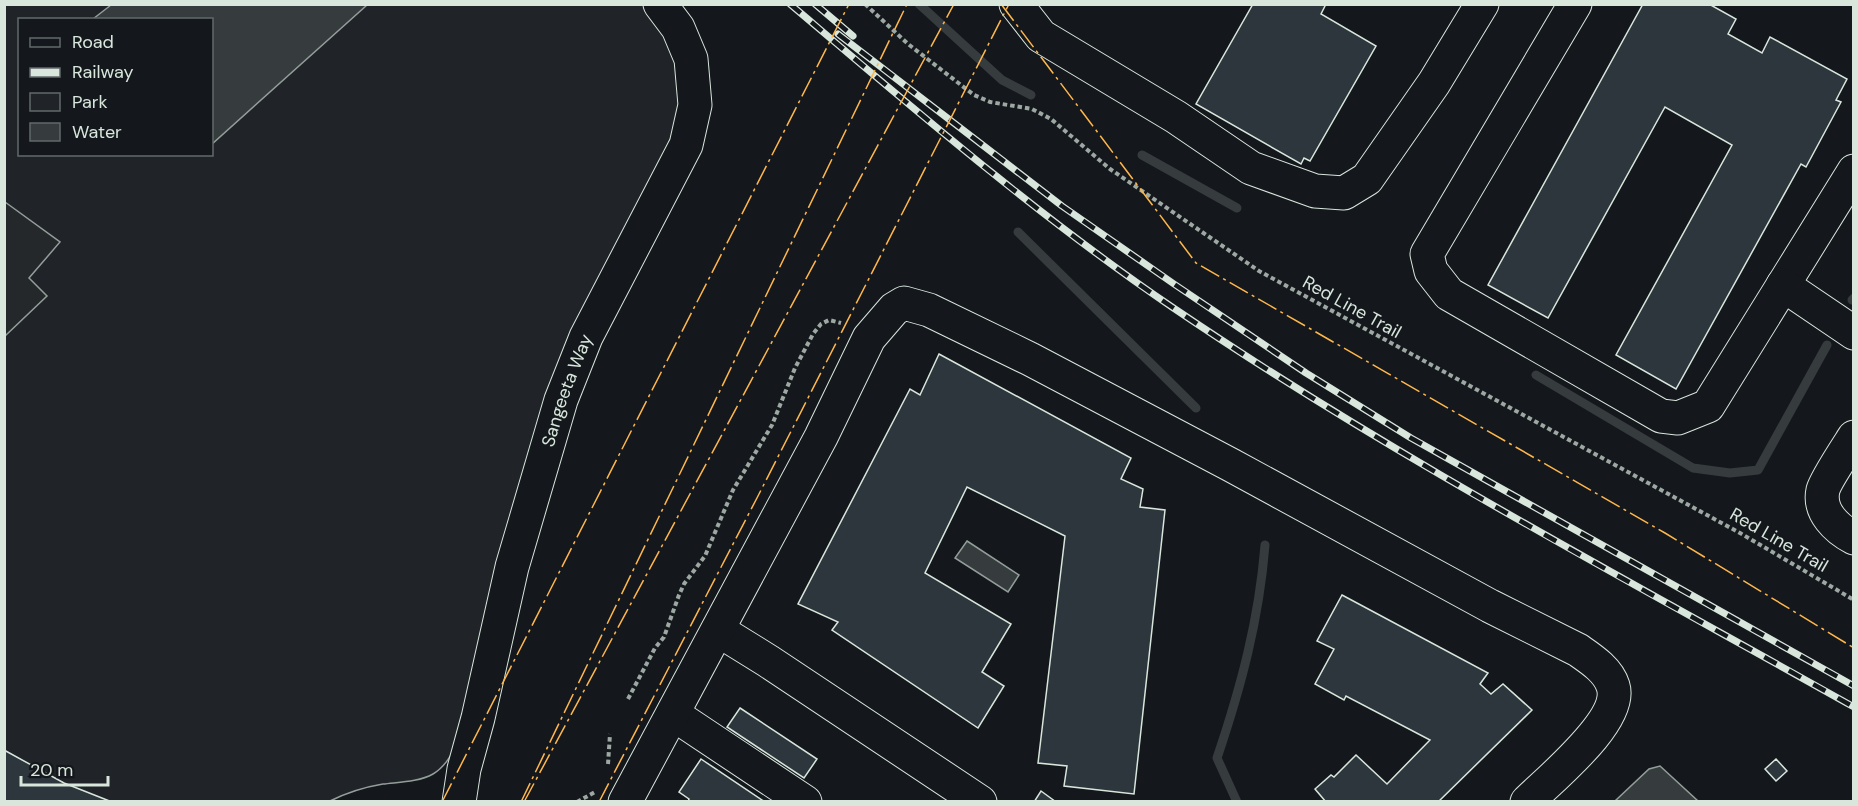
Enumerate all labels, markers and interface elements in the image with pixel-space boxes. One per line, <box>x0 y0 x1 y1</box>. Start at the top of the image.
legend <box>18 18 213 156</box>
text: Road <box>72 30 114 54</box>
text: Railway <box>72 60 134 84</box>
text: Park <box>72 90 108 114</box>
text: Water <box>72 120 122 144</box>
street label: Red Line Trail <box>1298 270 1406 344</box>
street label: Sangeeta Way <box>536 331 598 450</box>
street label: Red Line Trail <box>1726 502 1832 578</box>
scale bar <box>21 749 108 787</box>
text: 20 m <box>30 758 73 782</box>

